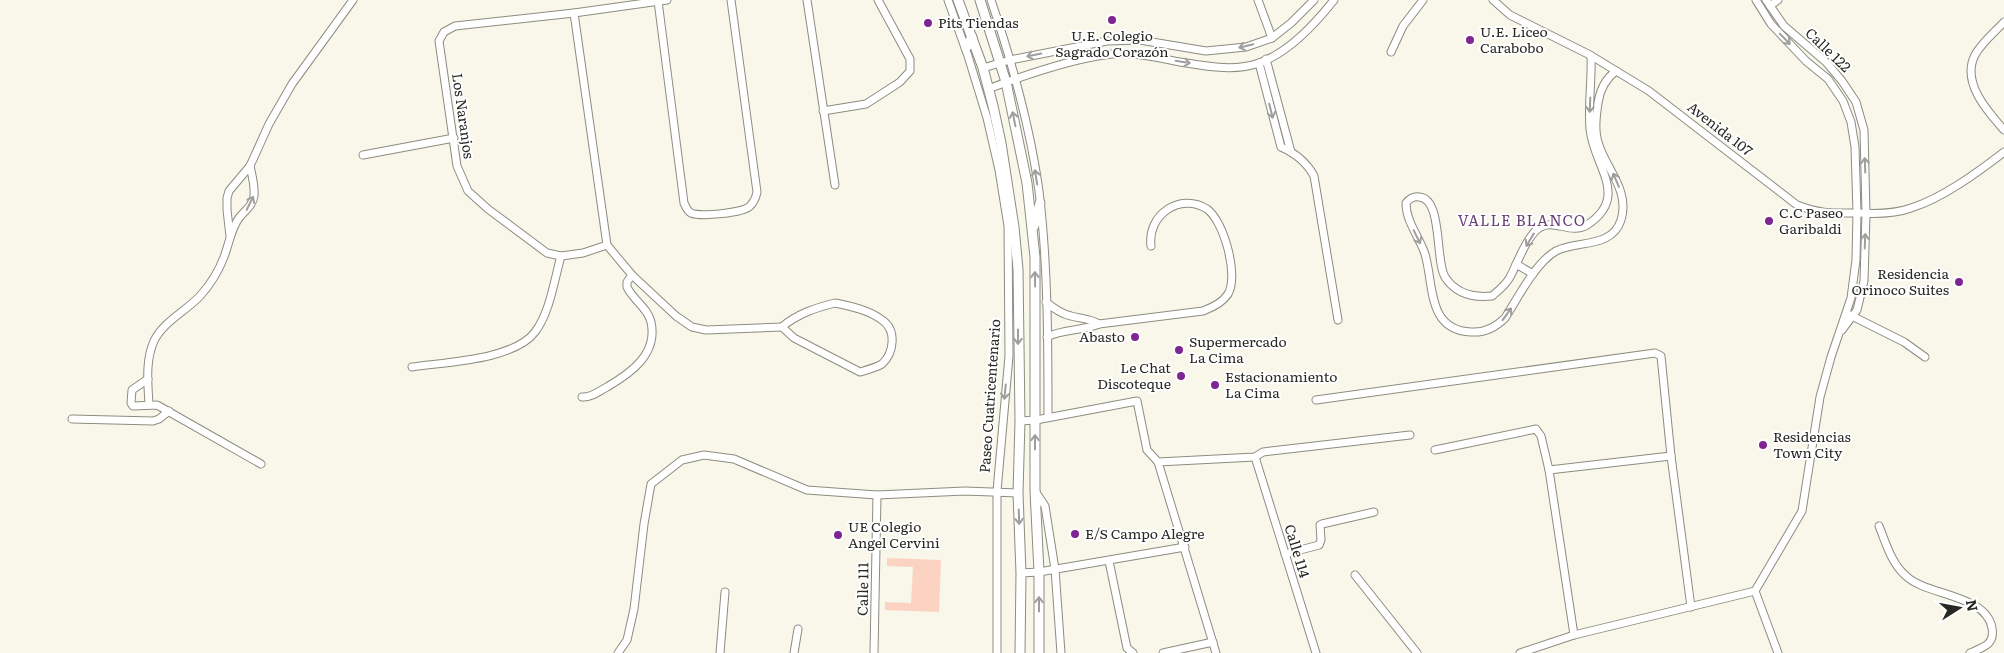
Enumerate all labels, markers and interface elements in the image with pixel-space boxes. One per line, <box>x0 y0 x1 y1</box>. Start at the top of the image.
place label: Pits Tiendas <box>938 12 1019 32</box>
marker: U.E. Colegio Sagrado Corazón <box>1106 14 1118 26</box>
marker: Pits Tiendas <box>922 17 934 29</box>
place label: U.E. Liceo Carabobo <box>1480 21 1548 57</box>
street label: Calle 122 <box>1801 22 1856 76</box>
place label: U.E. Colegio Sagrado Corazón <box>1055 25 1169 61</box>
one-way arrow <box>1779 32 1791 45</box>
marker: U.E. Liceo Carabobo <box>1464 34 1476 46</box>
one-way arrow <box>1239 42 1255 51</box>
one-way arrow <box>1026 51 1042 61</box>
one-way arrow <box>1175 58 1191 68</box>
street label: Los Naranjos <box>448 72 480 160</box>
street label: Avenida 107 <box>1684 96 1757 160</box>
one-way arrow <box>1585 97 1594 113</box>
one-way arrow <box>1266 102 1276 118</box>
one-way arrow <box>1009 111 1018 127</box>
one-way arrow <box>1860 157 1870 174</box>
one-way arrow <box>1031 169 1041 185</box>
one-way arrow <box>1611 173 1621 188</box>
one-way arrow <box>245 196 255 211</box>
place label: C.C Paseo Garibaldi <box>1779 202 1843 238</box>
district label: VALLE BLANCO <box>1458 208 1586 231</box>
marker: C.C Paseo Garibaldi <box>1763 215 1775 227</box>
one-way arrow <box>1413 229 1422 244</box>
one-way arrow <box>1524 233 1534 247</box>
one-way arrow <box>1861 233 1870 249</box>
place label: Residencia Orinoco Suites <box>1851 263 1949 299</box>
one-way arrow <box>1030 272 1040 288</box>
marker: Residencia Orinoco Suites <box>1953 276 1965 288</box>
one-way arrow <box>1502 307 1512 321</box>
street label: Paseo Cuatricentenario <box>974 318 1004 474</box>
place label: Abasto <box>1079 326 1125 346</box>
one-way arrow <box>1013 328 1023 345</box>
marker: Abasto <box>1129 331 1141 343</box>
place label: Supermercado La Cima <box>1189 331 1287 367</box>
marker: Supermercado La Cima <box>1173 344 1185 356</box>
place label: Le Chat Discoteque <box>1097 357 1171 393</box>
place label: Estacionamiento La Cima <box>1225 366 1337 402</box>
marker: Le Chat Discoteque <box>1175 370 1187 382</box>
marker: Estacionamiento La Cima <box>1209 379 1221 391</box>
one-way arrow <box>1000 384 1010 400</box>
place label: Residencias Town City <box>1773 426 1851 462</box>
one-way arrow <box>1030 434 1040 450</box>
marker: Residencias Town City <box>1757 439 1769 451</box>
one-way arrow <box>1015 509 1024 525</box>
place label: UE Colegio Angel Cervini <box>848 516 940 552</box>
street label: Calle 114 <box>1280 521 1316 580</box>
place label: E/S Campo Alegre <box>1085 523 1204 543</box>
marker: E/S Campo Alegre <box>1069 528 1081 540</box>
marker: UE Colegio Angel Cervini <box>832 529 844 541</box>
street label: Calle 111 <box>852 562 872 616</box>
north arrow <box>1934 583 1984 633</box>
one-way arrow <box>1034 597 1044 613</box>
text: N <box>1962 598 1984 613</box>

